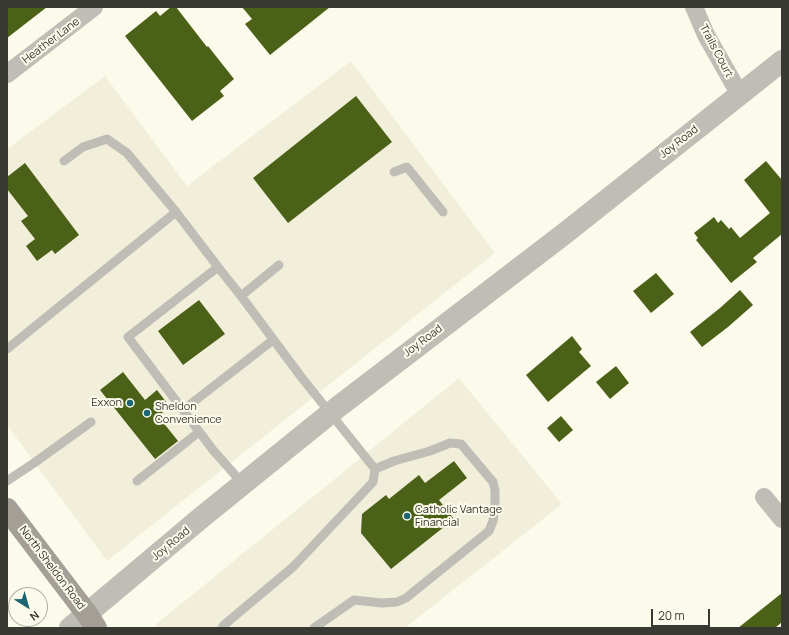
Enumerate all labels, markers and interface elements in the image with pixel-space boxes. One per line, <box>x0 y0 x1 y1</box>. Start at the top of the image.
street label: Heather Lane <box>20 15 82 67</box>
street label: Trails Court <box>696 22 736 80</box>
street label: Joy Road <box>657 123 701 161</box>
street label: Joy Road <box>401 322 445 360</box>
place label: Exxon <box>91 396 122 410</box>
marker: Exxon <box>125 398 135 408</box>
place label: Sheldon Convenience <box>155 400 222 426</box>
marker: Sheldon Convenience <box>142 408 152 418</box>
place label: Catholic Vantage Financial <box>415 503 502 529</box>
marker: Catholic Vantage Financial <box>402 511 412 521</box>
street label: North Sheldon Road <box>16 524 88 612</box>
street label: Joy Road <box>149 524 193 564</box>
north arrow <box>8 587 48 627</box>
scale bar <box>653 601 712 627</box>
text: 20 m <box>658 607 685 624</box>
text: N <box>27 608 43 625</box>

